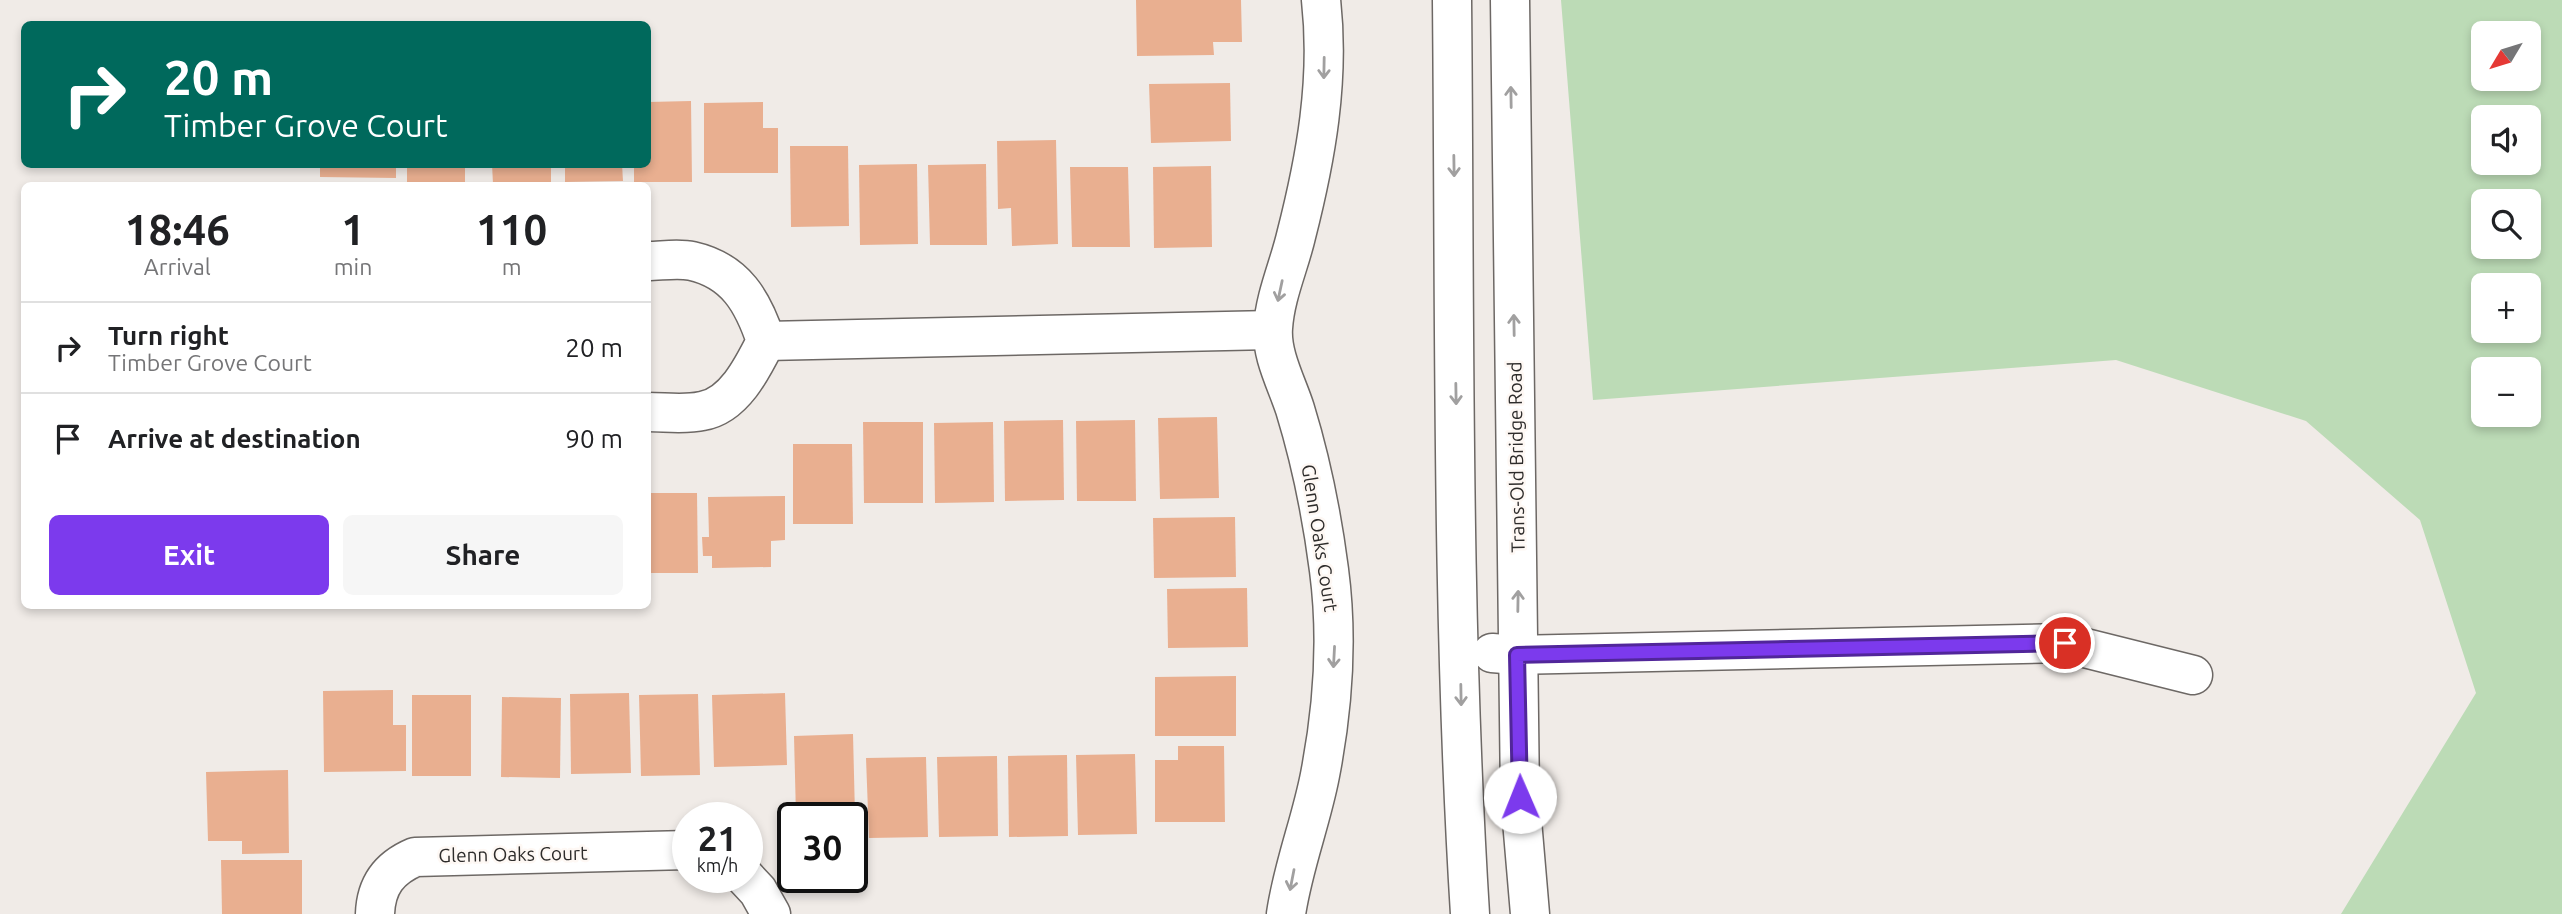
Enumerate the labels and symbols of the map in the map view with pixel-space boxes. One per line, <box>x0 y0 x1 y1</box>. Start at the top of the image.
north arrow <box>2471 21 2541 91</box>
one-way arrow <box>1317 56 1330 79</box>
one-way arrow <box>1504 86 1518 109</box>
one-way arrow <box>1447 154 1460 177</box>
one-way arrow <box>1273 279 1286 301</box>
one-way arrow <box>1508 314 1521 337</box>
street label: Trans-Old Bridge Road <box>1503 361 1529 553</box>
one-way arrow <box>1450 382 1463 405</box>
street label: Glenn Oaks Court <box>1297 463 1343 614</box>
one-way arrow <box>1511 590 1524 613</box>
pin <box>2035 613 2095 673</box>
one-way arrow <box>1327 645 1340 668</box>
one-way arrow <box>1455 683 1468 706</box>
position arrow <box>1483 760 1557 834</box>
speed limit sign: 30 <box>777 802 868 893</box>
street label: Glenn Oaks Court <box>438 842 588 866</box>
one-way arrow <box>1285 868 1298 891</box>

